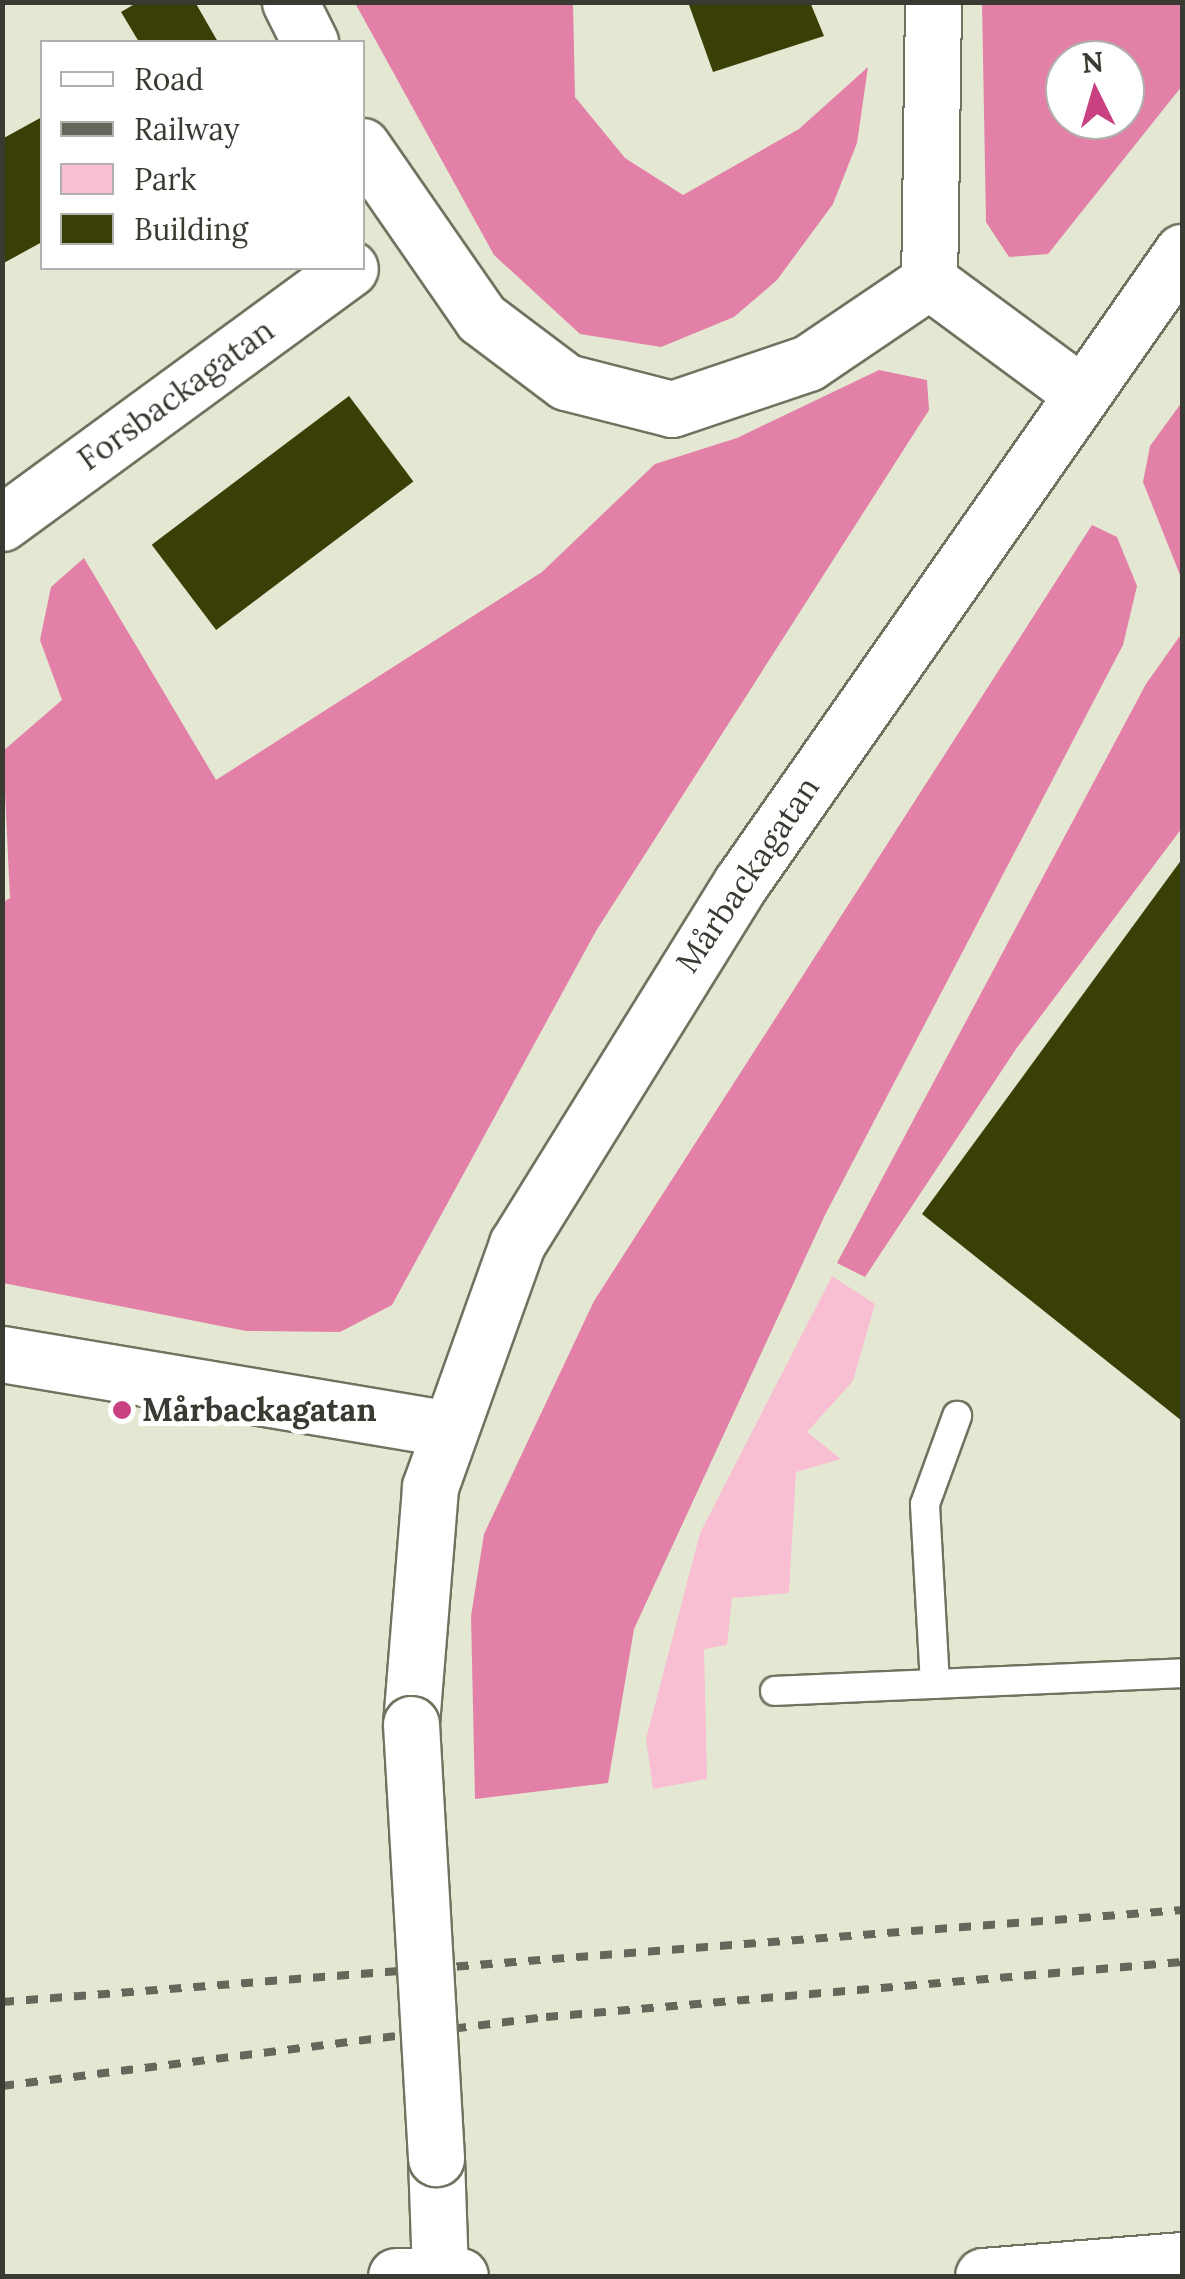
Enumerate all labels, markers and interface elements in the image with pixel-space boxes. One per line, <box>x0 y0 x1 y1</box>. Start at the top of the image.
legend <box>40 40 365 270</box>
north arrow <box>1045 40 1145 140</box>
text: N <box>1080 43 1105 81</box>
text: Road <box>134 60 204 98</box>
text: Railway <box>134 110 240 148</box>
text: Park <box>134 160 196 198</box>
text: Building <box>134 210 248 248</box>
street label: Forsbackagatan <box>71 311 281 479</box>
street label: Mårbackagatan <box>668 770 828 980</box>
place label: Mårbackagatan <box>142 1391 377 1429</box>
marker: Mårbackagatan <box>111 1399 133 1421</box>

